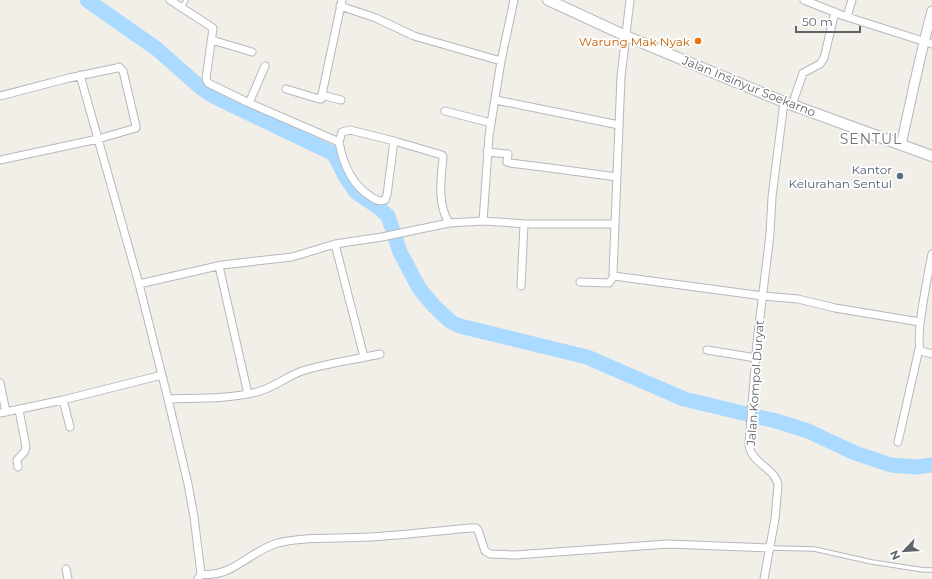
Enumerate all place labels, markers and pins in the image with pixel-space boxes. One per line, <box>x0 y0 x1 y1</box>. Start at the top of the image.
place label: Warung Mak Nyak <box>579 34 691 49</box>
marker: Warung Mak Nyak <box>693 36 703 46</box>
place label: Kantor Kelurahan Sentul <box>788 162 892 191</box>
marker: Kantor Kelurahan Sentul <box>895 171 905 181</box>

